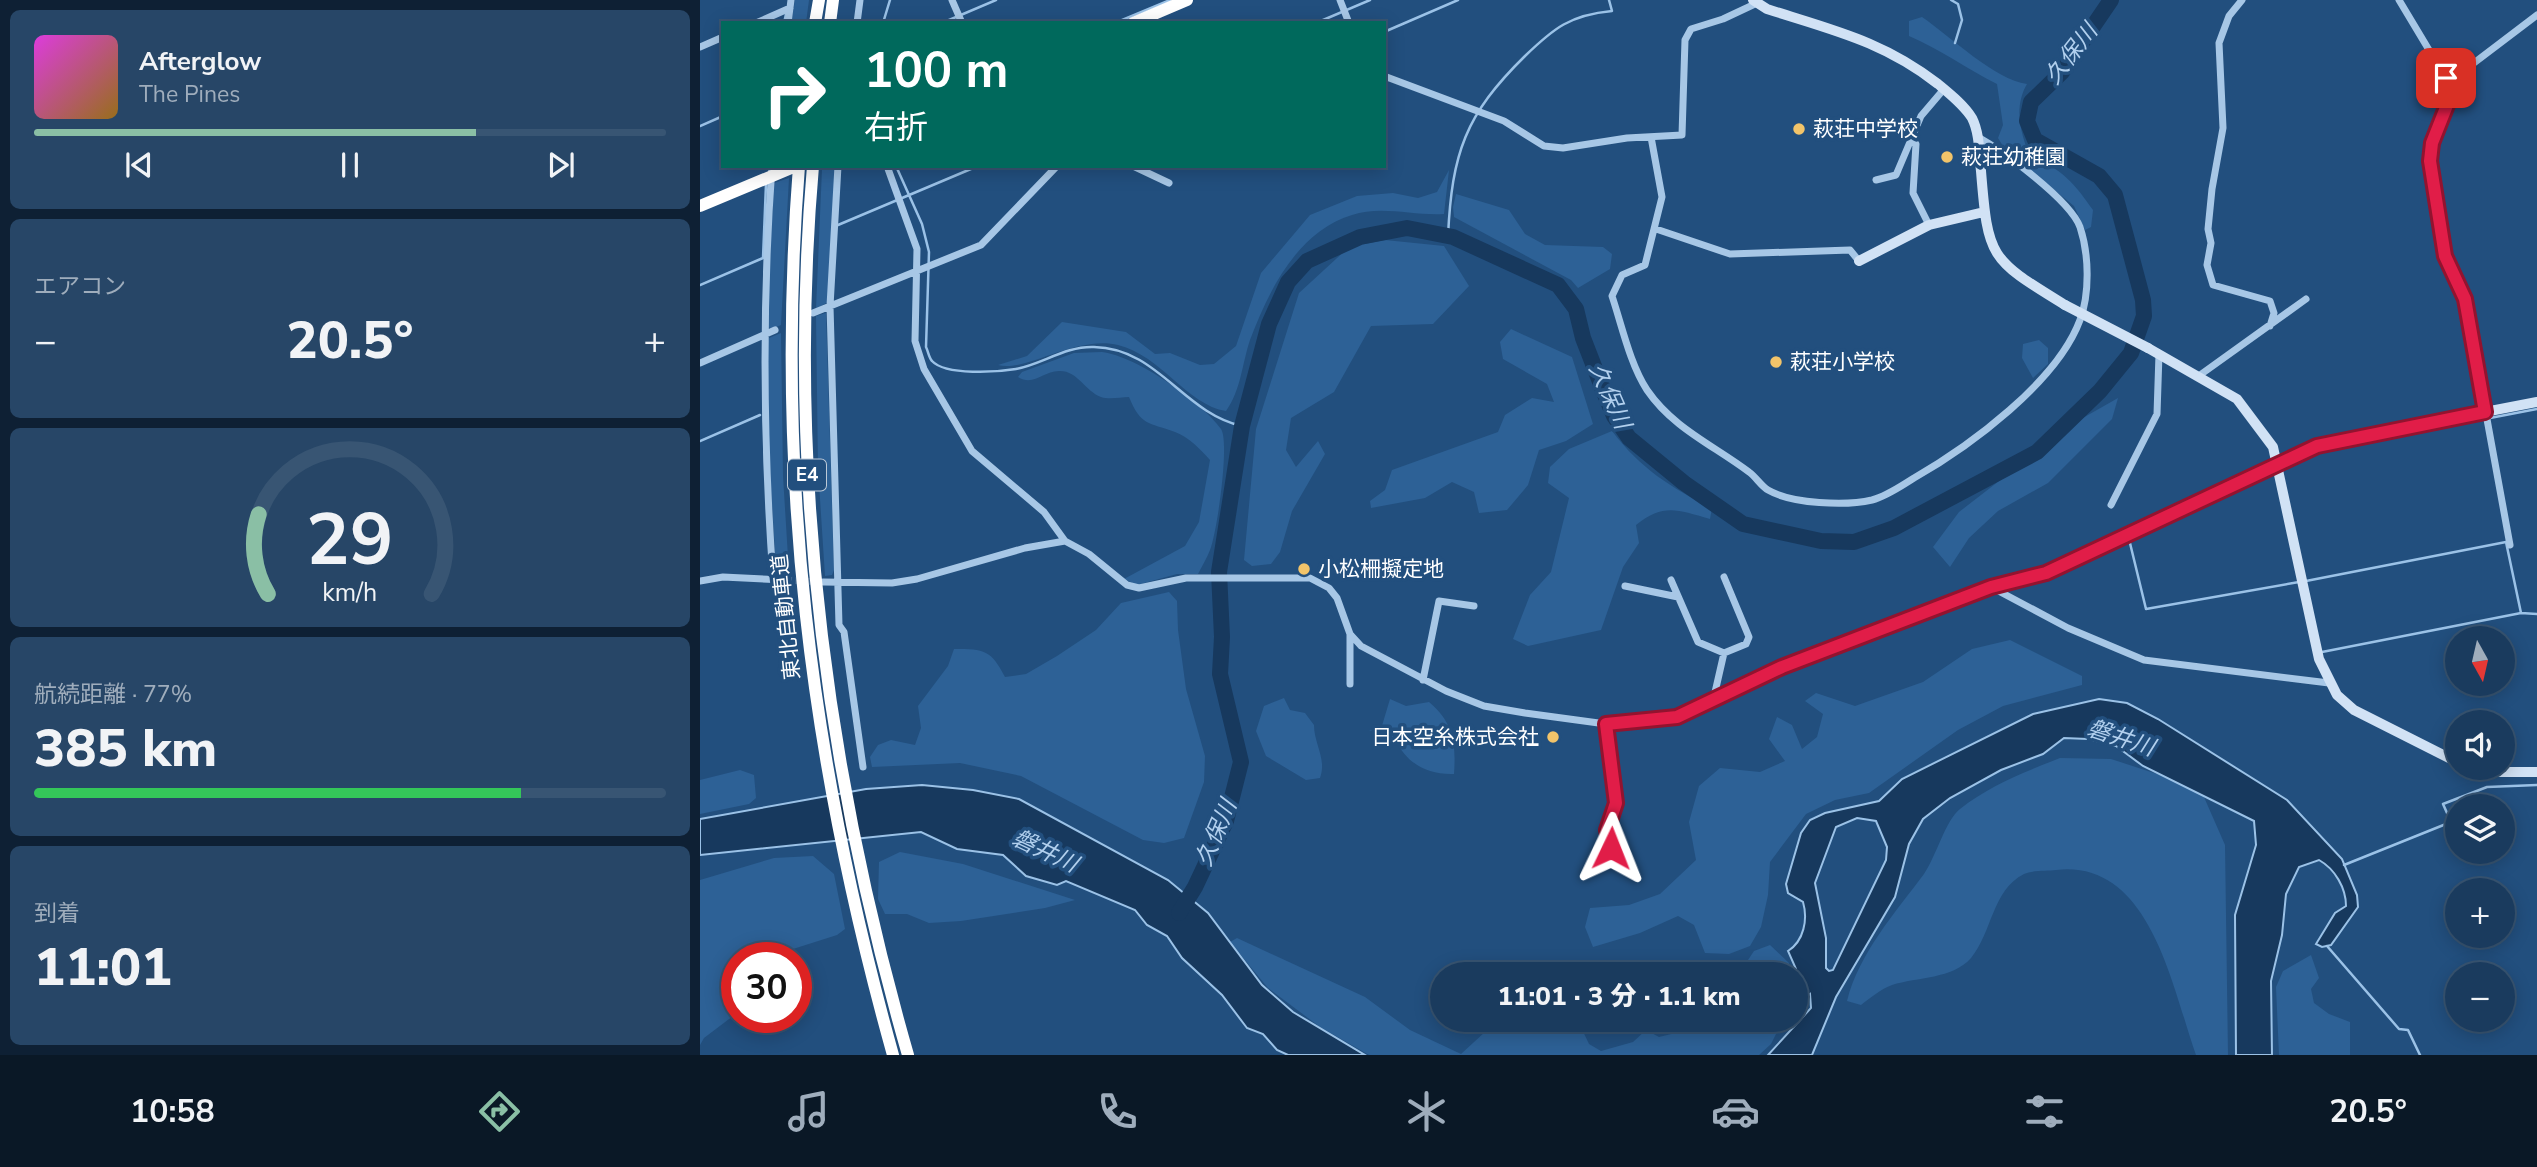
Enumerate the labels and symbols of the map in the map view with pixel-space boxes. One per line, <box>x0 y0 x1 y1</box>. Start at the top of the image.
water label: 久保川 <box>2038 15 2106 91</box>
pin <box>2416 48 2476 108</box>
place label: 萩荘中学校 <box>1813 115 1918 143</box>
marker: 萩荘中学校 <box>1791 121 1807 137</box>
place label: 萩荘幼稚園 <box>1961 143 2066 171</box>
marker: 萩荘幼稚園 <box>1939 149 1955 165</box>
place label: 萩荘小学校 <box>1790 348 1895 376</box>
marker: 萩荘小学校 <box>1768 354 1784 370</box>
water label: 久保川 <box>1582 358 1639 437</box>
road number: E4 <box>788 460 826 490</box>
street label: 東北自動車道 <box>765 553 807 681</box>
place label: 小松柵擬定地 <box>1318 555 1444 583</box>
marker: 小松柵擬定地 <box>1296 561 1312 577</box>
north arrow <box>2445 626 2515 696</box>
water label: 磐井川 <box>2083 713 2161 764</box>
place label: 日本空糸株式会社 <box>1371 723 1539 751</box>
marker: 日本空糸株式会社 <box>1545 729 1561 745</box>
water label: 久保川 <box>1188 792 1245 871</box>
position arrow <box>1574 811 1648 885</box>
water label: 磐井川 <box>1007 822 1086 881</box>
speed limit sign: 30 <box>721 942 812 1033</box>

